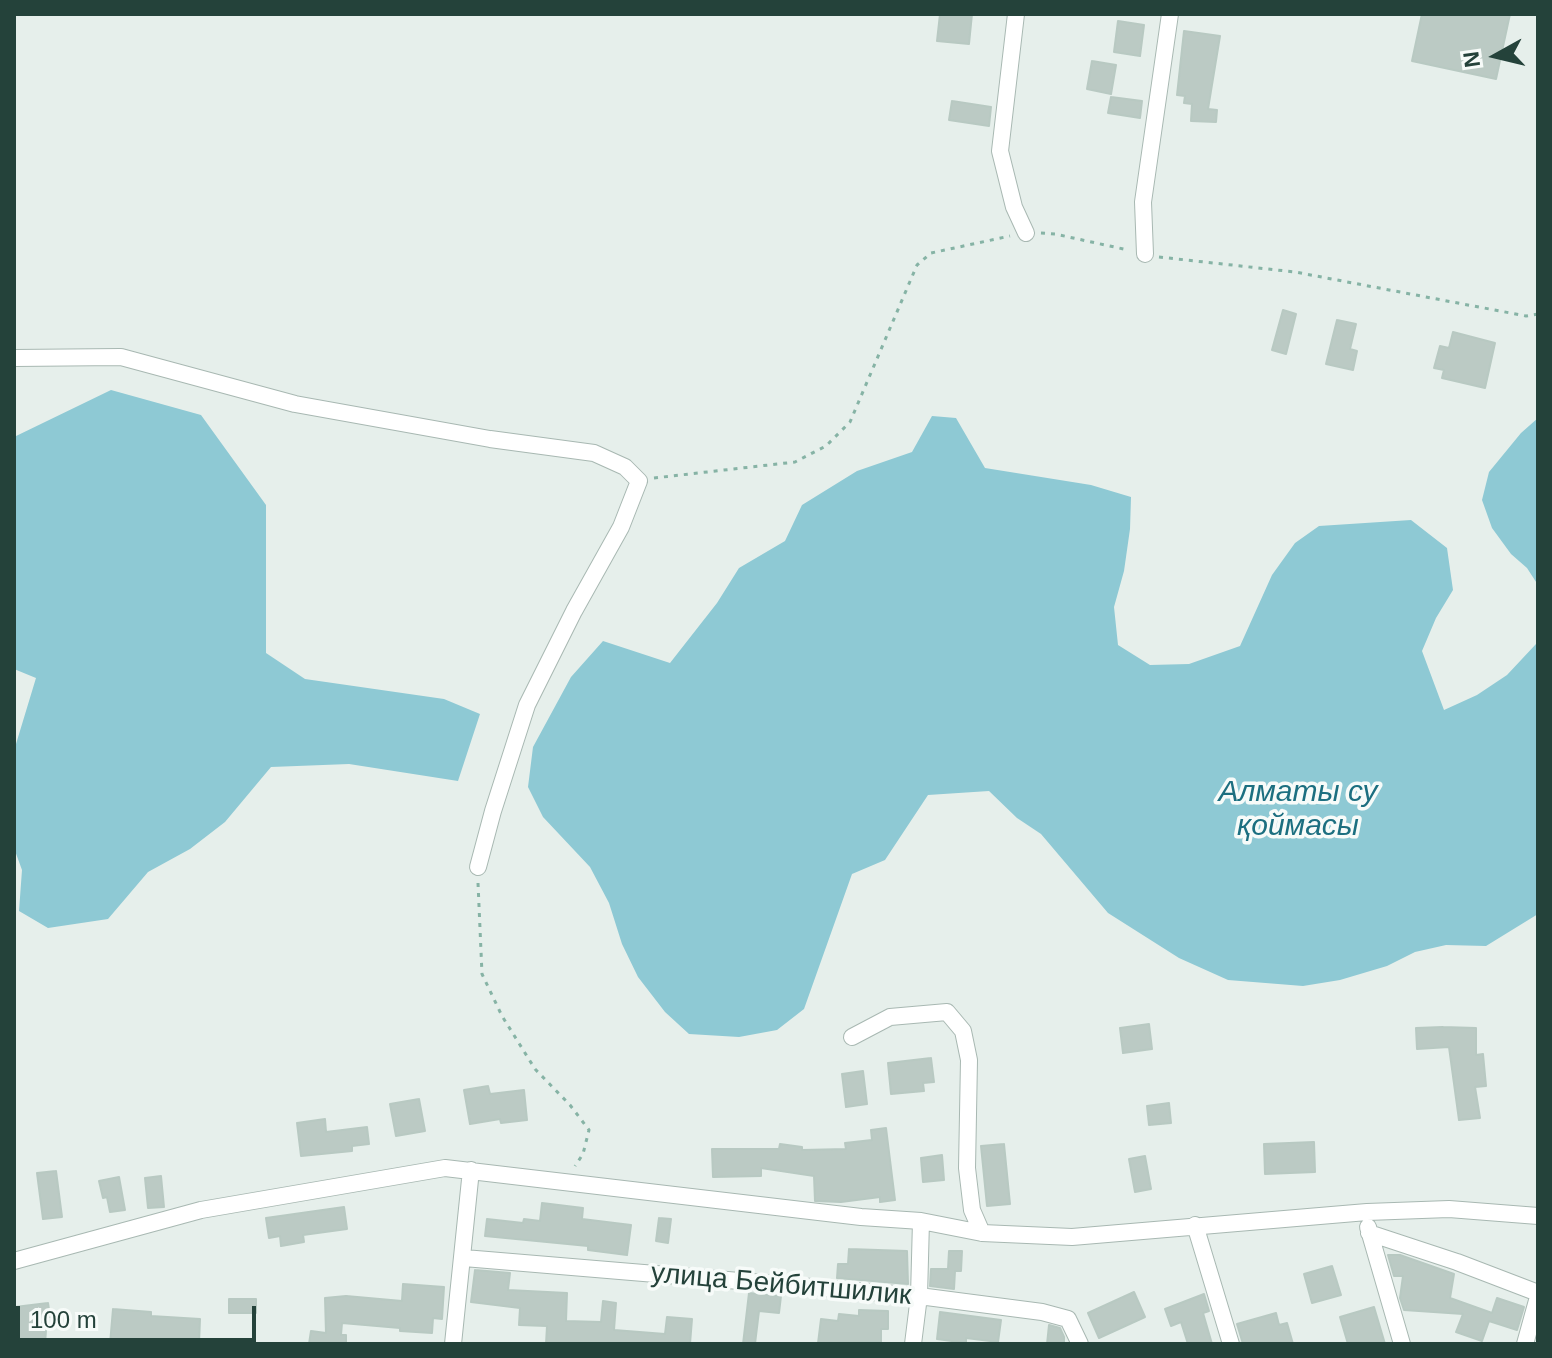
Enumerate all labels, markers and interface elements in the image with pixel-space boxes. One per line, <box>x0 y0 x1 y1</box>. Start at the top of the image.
north arrow <box>1456 16 1536 96</box>
text: N <box>1458 50 1485 69</box>
water label: Алматы су қоймасы <box>1218 775 1378 846</box>
street label: улица Бейбитшилик <box>649 1257 913 1313</box>
scale bar <box>20 1290 260 1340</box>
text: 100 m <box>30 1306 97 1333</box>

